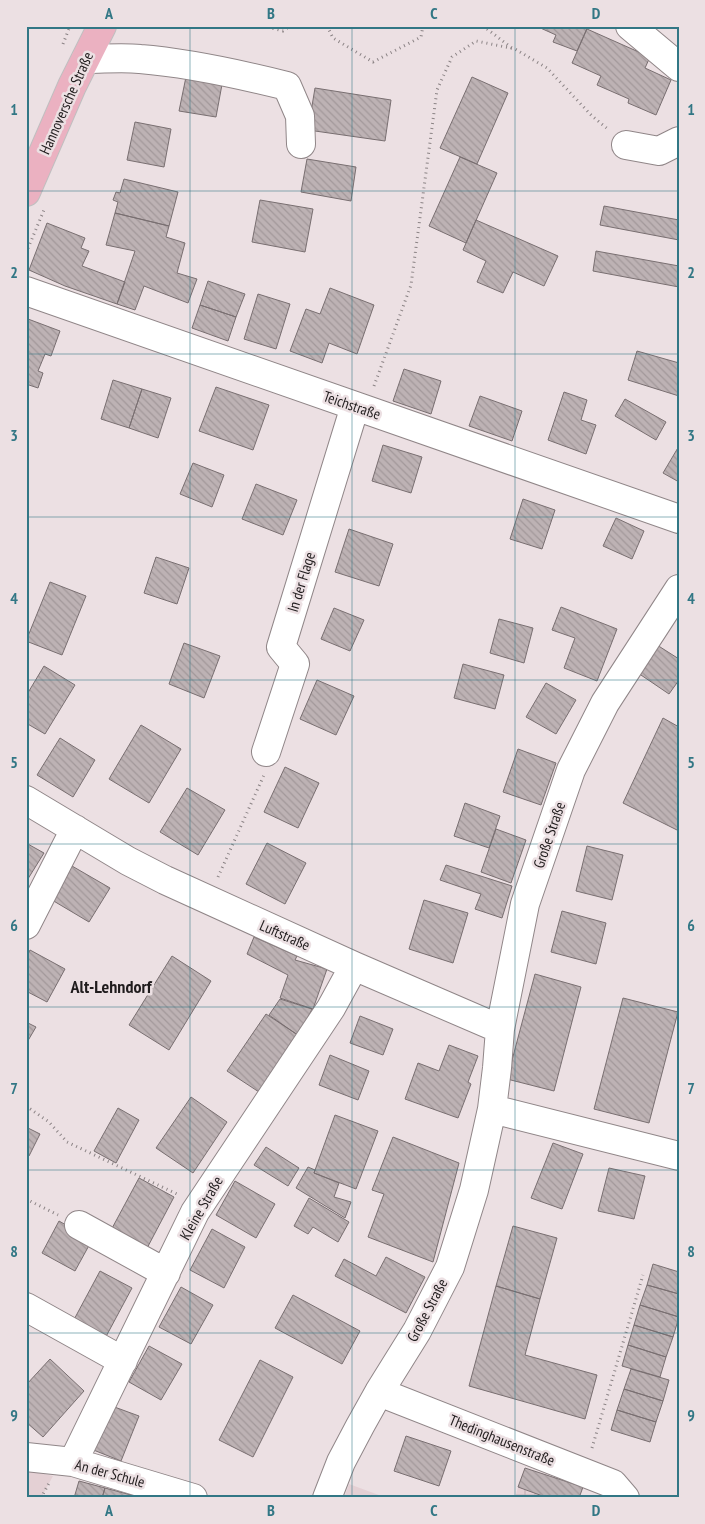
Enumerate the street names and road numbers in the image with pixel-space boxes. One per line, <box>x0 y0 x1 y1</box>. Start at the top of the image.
street label: Hannoversche Straße <box>35 49 97 157</box>
street label: Teichstraße <box>321 386 383 424</box>
street label: In der Flage <box>283 550 319 614</box>
street label: Große Straße <box>529 799 569 871</box>
street label: Luftstraße <box>257 916 313 954</box>
street label: Kleine Straße <box>175 1173 227 1243</box>
street label: Große Straße <box>402 1275 452 1345</box>
street label: Thedinghausenstraße <box>446 1410 558 1470</box>
street label: An der Schule <box>73 1455 147 1491</box>

